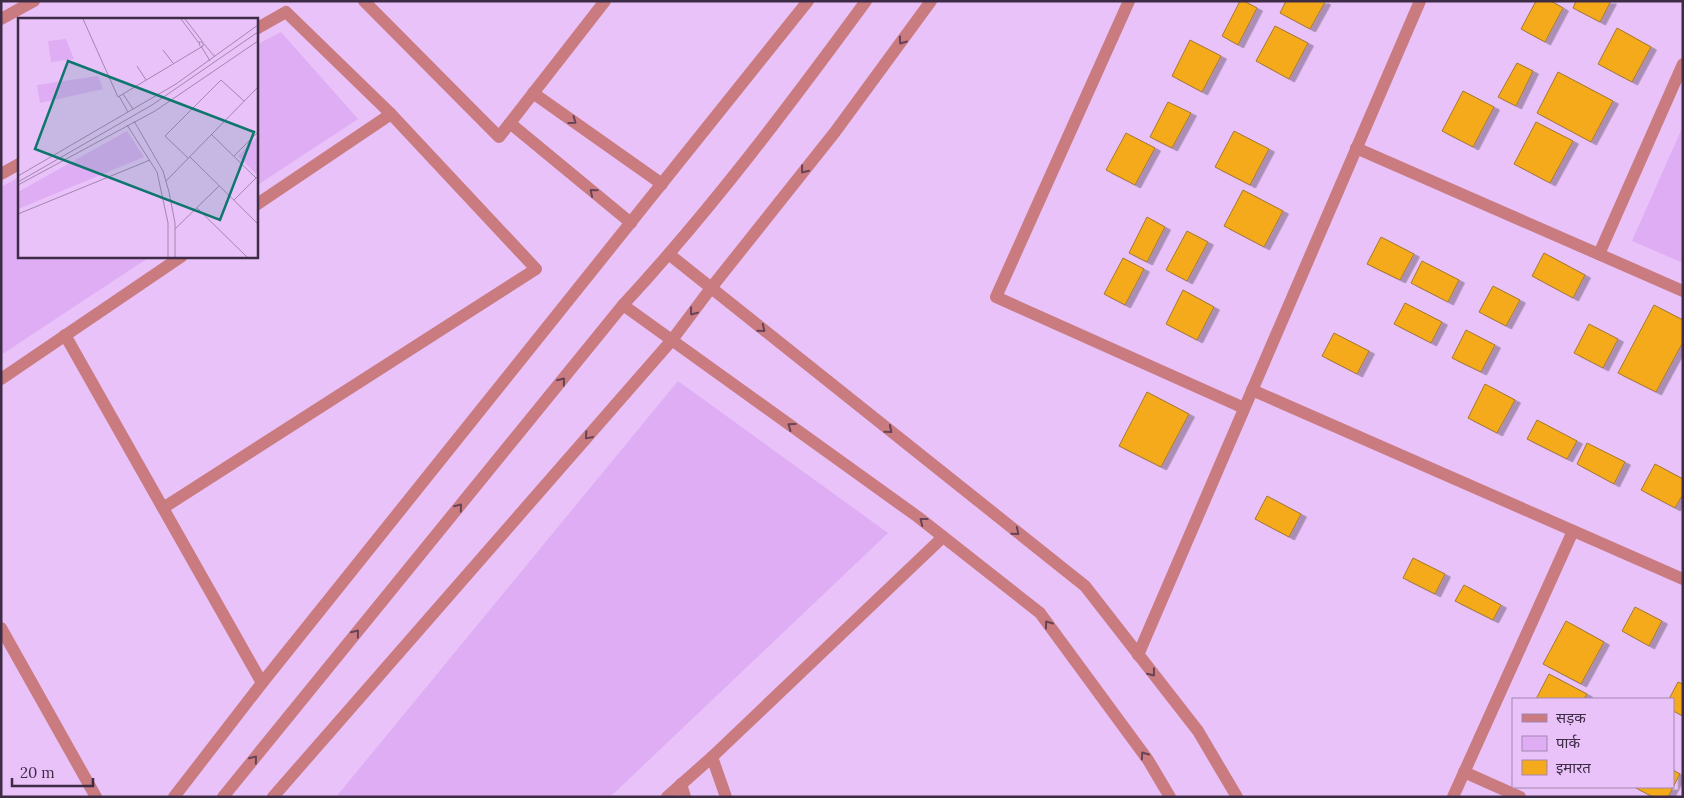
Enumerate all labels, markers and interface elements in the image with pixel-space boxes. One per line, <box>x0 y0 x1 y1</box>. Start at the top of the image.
inset map <box>18 18 258 258</box>
one-way arrow <box>899 35 908 44</box>
one-way arrow <box>567 115 577 124</box>
one-way arrow <box>802 164 810 173</box>
one-way arrow <box>590 189 599 198</box>
one-way arrow <box>690 306 699 316</box>
one-way arrow <box>756 324 765 332</box>
one-way arrow <box>556 378 564 387</box>
one-way arrow <box>787 423 797 432</box>
one-way arrow <box>883 425 892 433</box>
one-way arrow <box>585 430 594 439</box>
one-way arrow <box>453 504 462 513</box>
one-way arrow <box>919 518 929 527</box>
one-way arrow <box>1011 526 1020 535</box>
one-way arrow <box>1045 620 1054 630</box>
one-way arrow <box>351 630 359 639</box>
one-way arrow <box>1147 667 1155 676</box>
legend <box>1512 698 1674 788</box>
text: सड़क <box>1556 708 1586 727</box>
text: पार्क <box>1556 733 1580 752</box>
one-way arrow <box>1141 751 1150 761</box>
scale bar <box>12 756 94 788</box>
one-way arrow <box>248 756 256 765</box>
text: इमारत <box>1556 758 1591 777</box>
text: 20 m <box>20 763 55 782</box>

